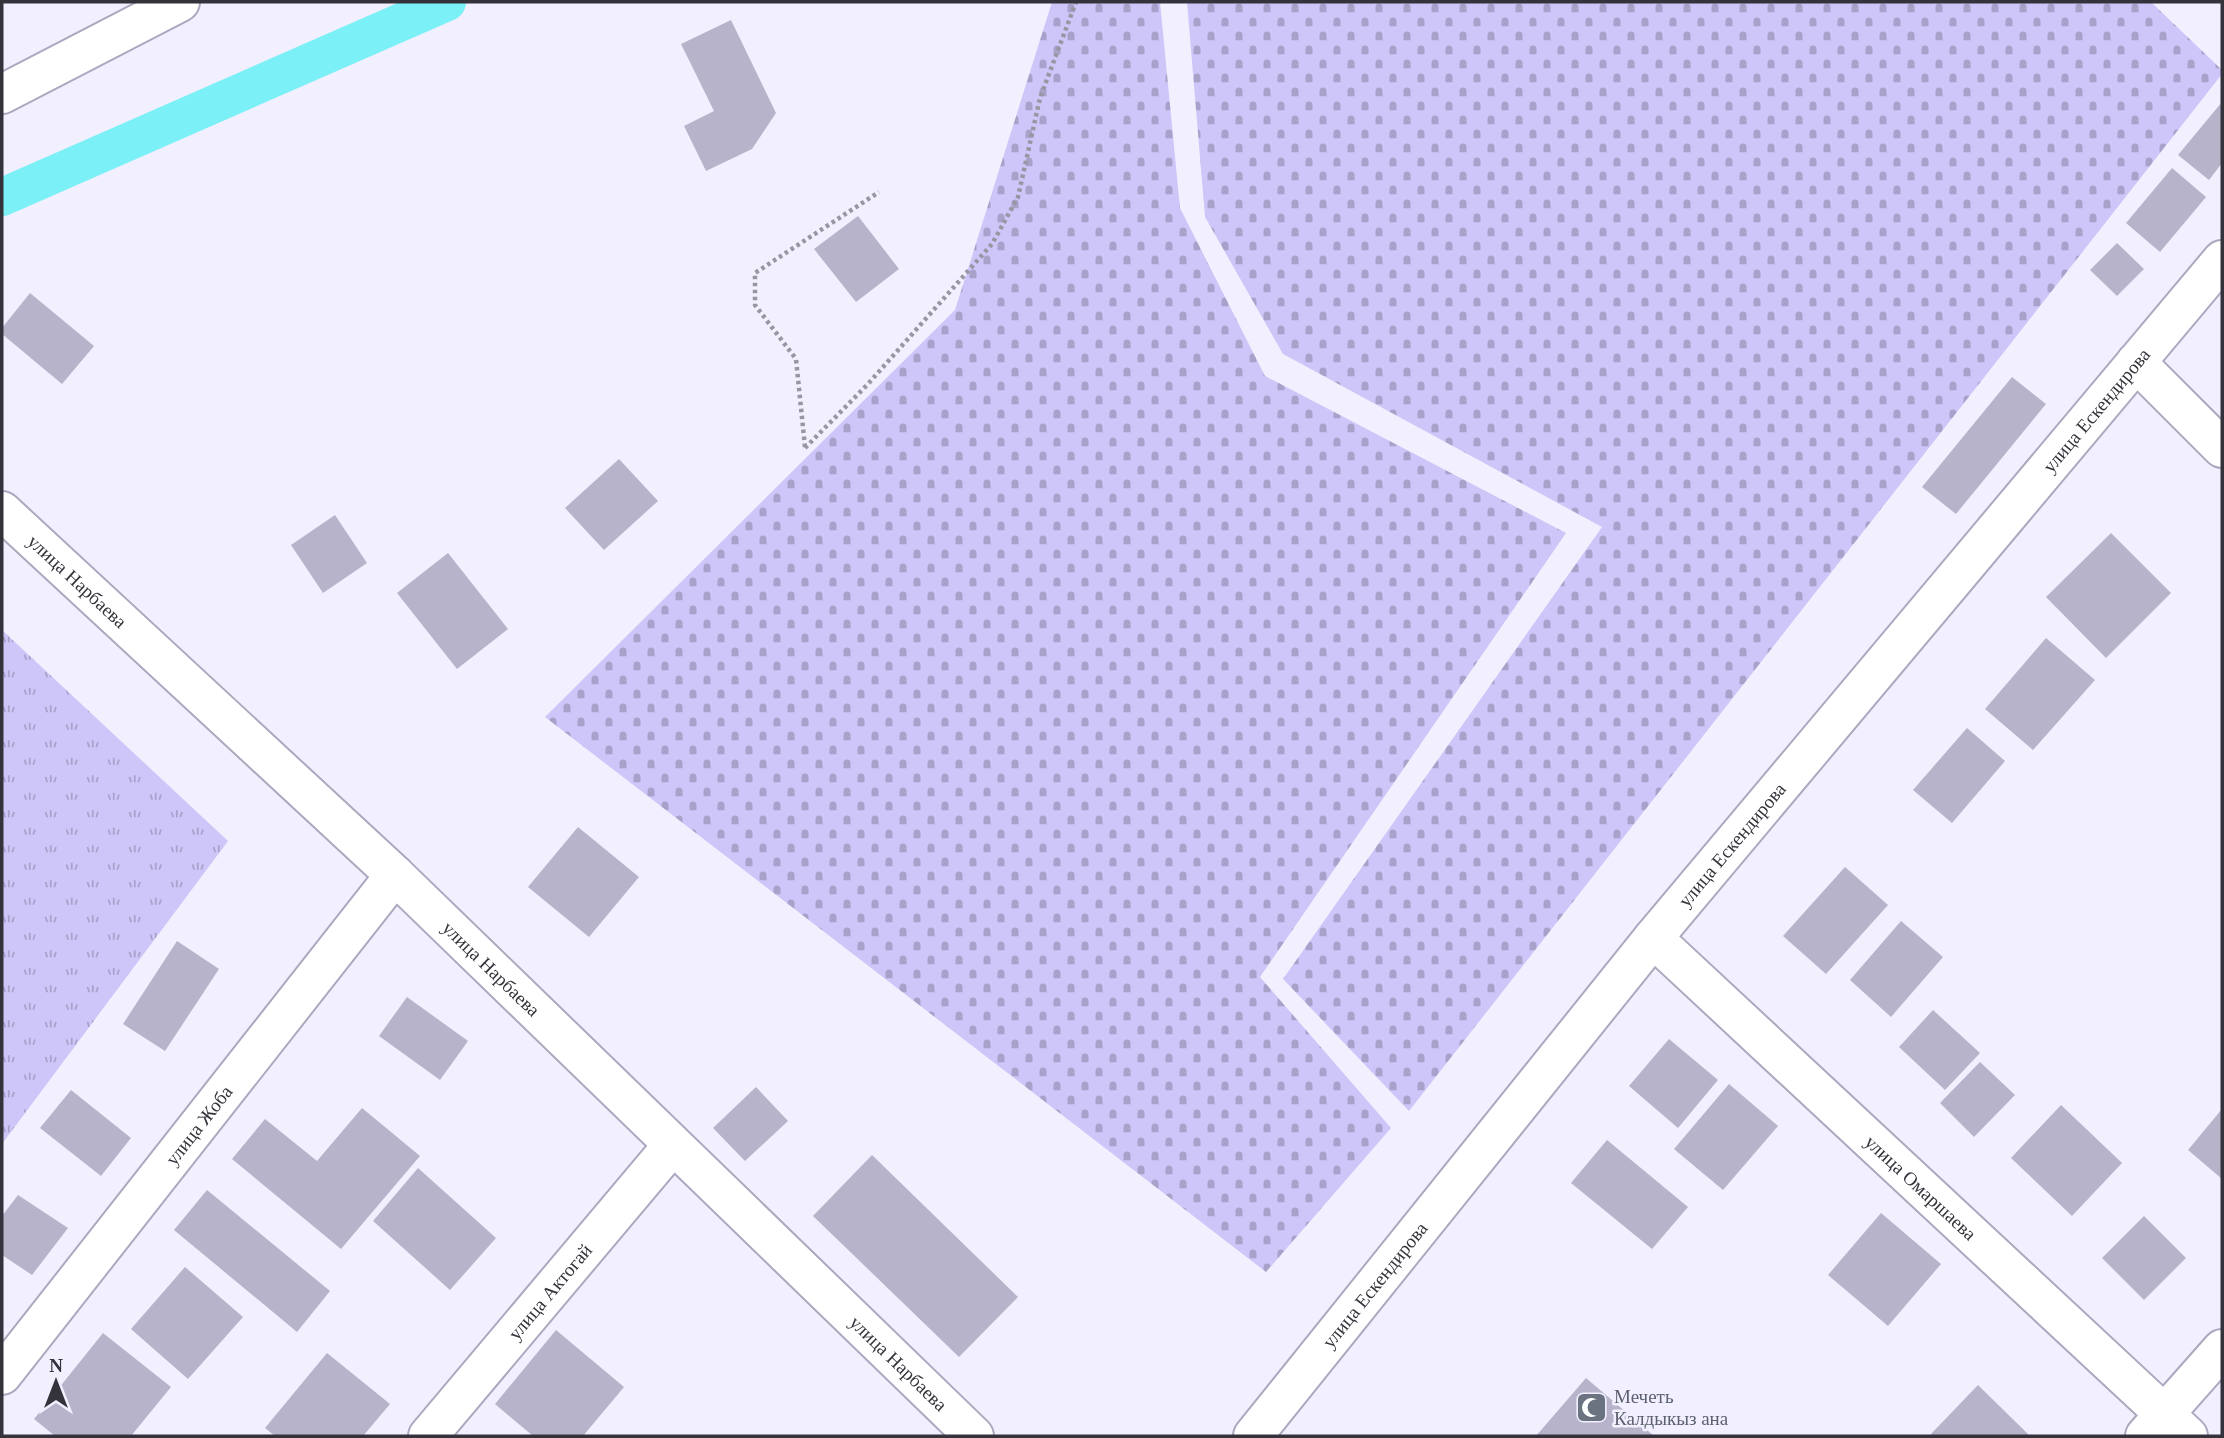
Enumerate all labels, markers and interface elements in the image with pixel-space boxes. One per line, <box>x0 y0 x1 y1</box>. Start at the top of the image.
street label: улица Ескендирова <box>2039 344 2155 477</box>
street label: улица Нарбаева <box>23 530 131 633</box>
street label: улица Ескендирова <box>1674 778 1790 911</box>
street label: улица Нарбаева <box>438 917 544 1021</box>
street label: улица Жоба <box>161 1081 237 1169</box>
street label: улица Омаршаева <box>1861 1131 1981 1245</box>
street label: улица Ескендирова <box>1318 1218 1432 1352</box>
street label: улица Актогай <box>504 1240 596 1344</box>
street label: улица Нарбаева <box>845 1312 952 1416</box>
north arrow <box>21 1347 91 1417</box>
text: N <box>49 1355 63 1376</box>
place label: Мечеть Калдыкыз ана <box>1614 1386 1729 1429</box>
mosque icon: Мечеть Калдыкыз ана <box>1574 1390 1608 1424</box>

